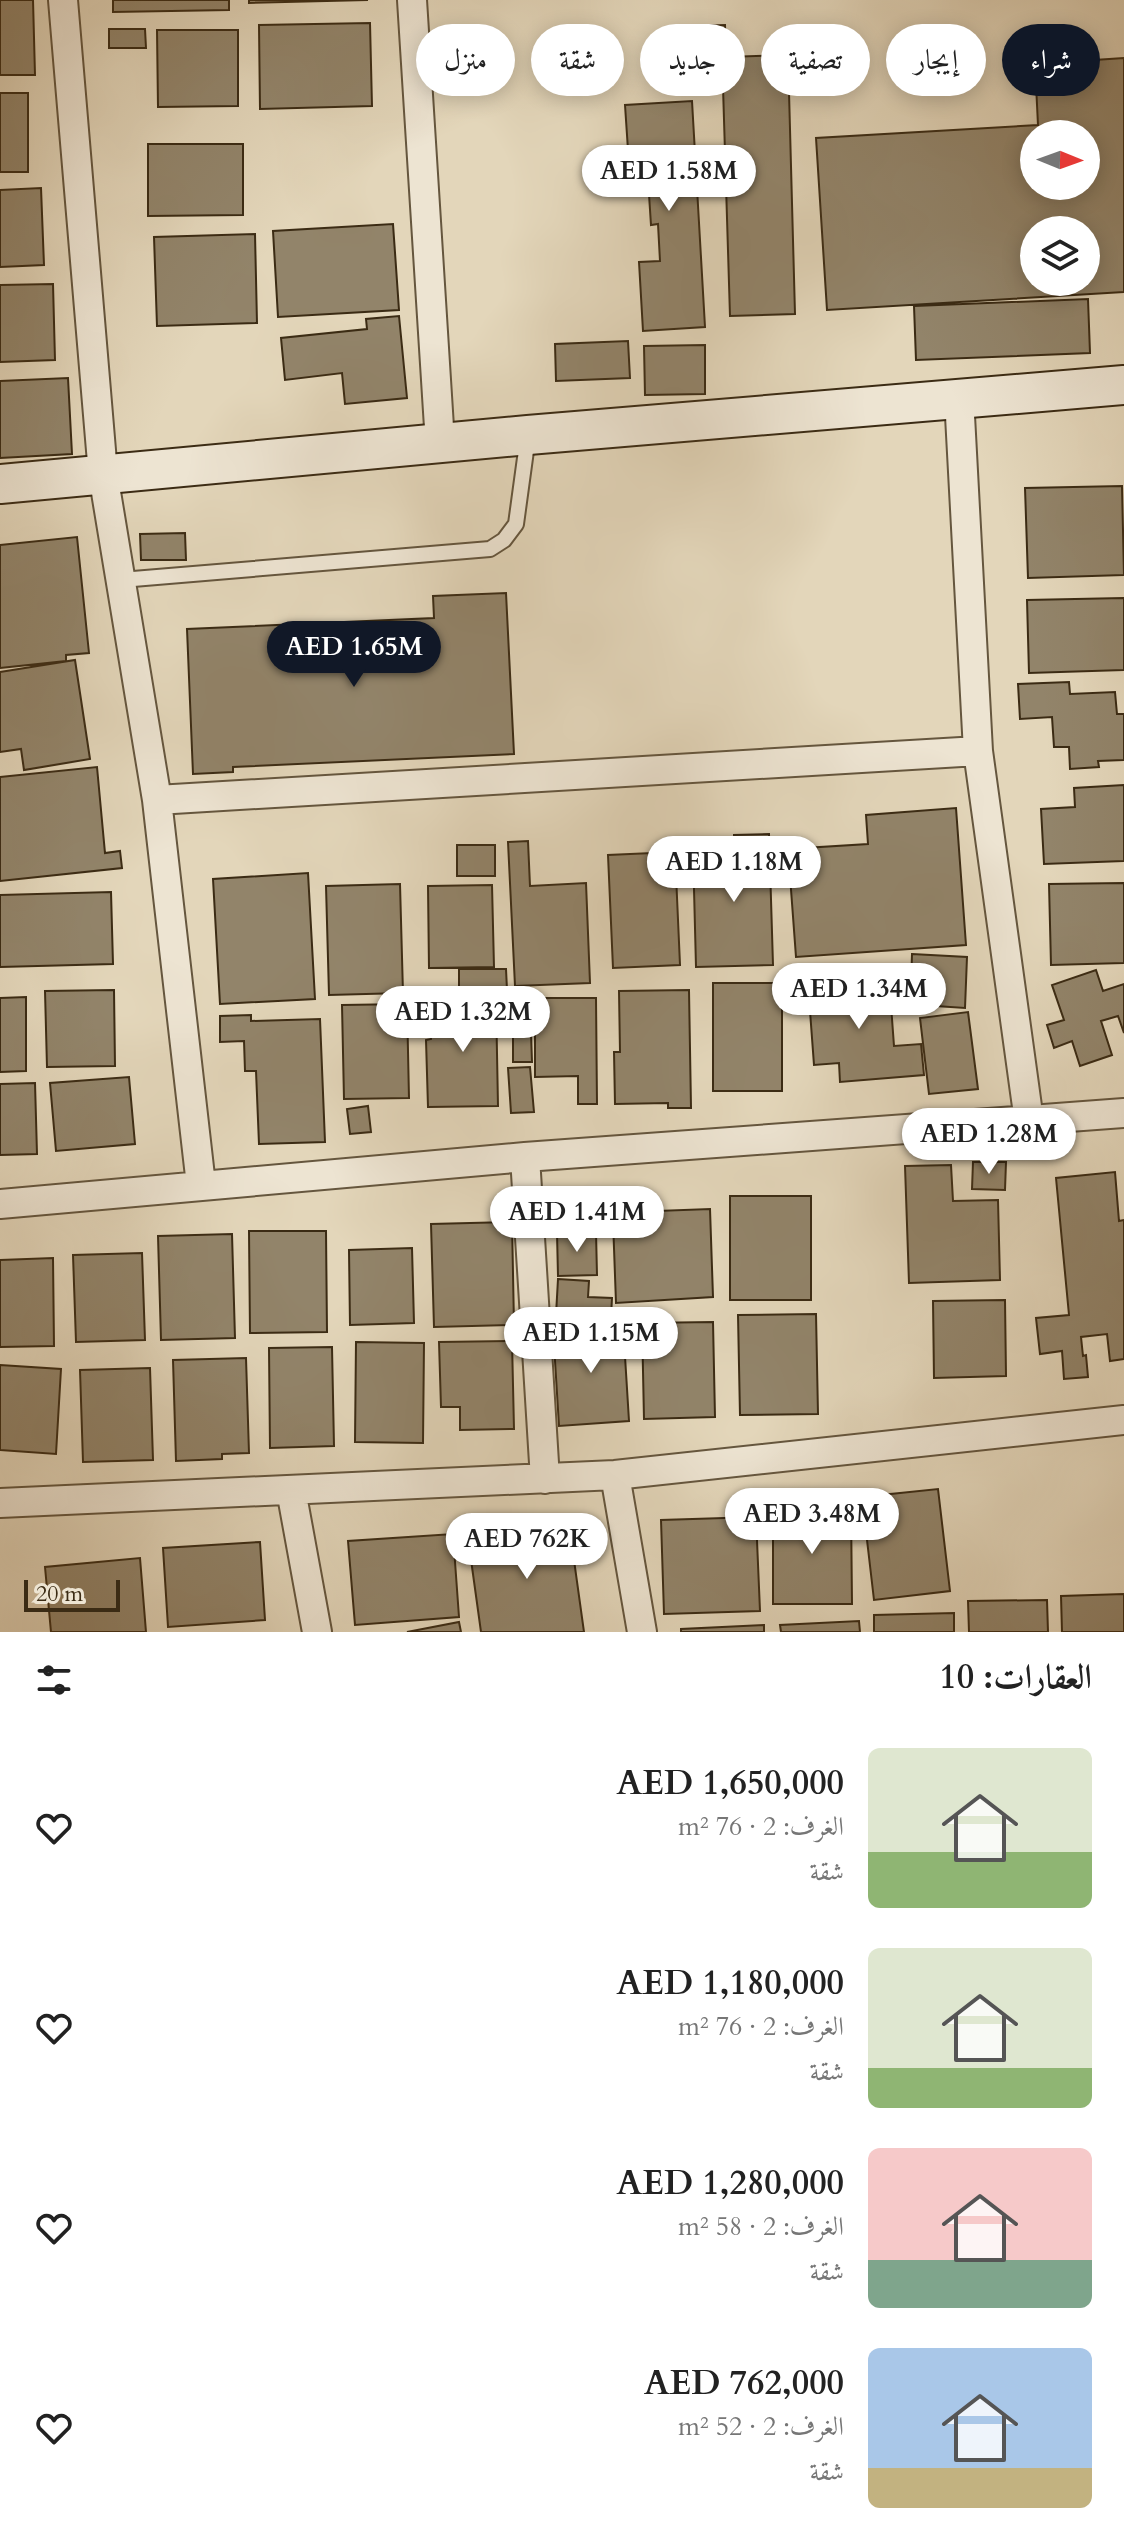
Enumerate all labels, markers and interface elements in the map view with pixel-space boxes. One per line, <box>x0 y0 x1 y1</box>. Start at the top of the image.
chip: منزل <box>416 24 515 96</box>
chip: شقة <box>531 24 624 96</box>
chip: جديد <box>640 24 745 96</box>
chip: تصفية <box>761 24 870 96</box>
chip: إيجار <box>886 24 986 96</box>
chip: شراء <box>1002 24 1100 96</box>
north arrow <box>1020 120 1100 200</box>
map controls <box>1020 120 1100 296</box>
pin: AED 1.58M <box>577 145 761 213</box>
text: AED 1.58M <box>600 153 738 188</box>
button: layers <box>1020 216 1100 296</box>
pin: AED 1.65M <box>262 621 446 689</box>
text: AED 1.65M <box>285 629 423 664</box>
pin: AED 1.18M <box>642 836 826 904</box>
text: AED 1.18M <box>665 844 803 879</box>
pin: AED 1.34M <box>767 963 951 1031</box>
text: AED 1.34M <box>790 971 928 1006</box>
pin: AED 1.32M <box>371 986 555 1054</box>
text: AED 1.32M <box>394 994 532 1029</box>
pin: AED 1.28M <box>897 1108 1081 1176</box>
text: AED 1.28M <box>920 1116 1058 1151</box>
pin: AED 1.41M <box>485 1186 669 1254</box>
text: AED 1.41M <box>508 1194 646 1229</box>
pin: AED 1.15M <box>499 1307 683 1375</box>
text: AED 1.15M <box>522 1315 660 1350</box>
pin: AED 3.48M <box>720 1488 904 1556</box>
text: AED 3.48M <box>743 1496 881 1531</box>
pin: AED 762K <box>444 1513 610 1581</box>
text: AED 762K <box>464 1521 590 1556</box>
scale bar <box>24 1576 120 1612</box>
text: 20 m <box>36 1579 83 1609</box>
text: العقارات: 10 <box>939 1654 1092 1700</box>
icon: filters <box>32 1658 76 1702</box>
text: AED 1,650,000 <box>617 1760 844 1806</box>
icon: home <box>932 1780 1028 1876</box>
icon: heart <box>32 1806 76 1850</box>
text: الغرف: 2 · 76 m² <box>678 1809 844 1844</box>
text: شقة <box>810 1854 844 1889</box>
text: AED 1,180,000 <box>617 1960 844 2006</box>
icon: home <box>932 1980 1028 2076</box>
icon: heart <box>32 2006 76 2050</box>
text: الغرف: 2 · 76 m² <box>678 2009 844 2044</box>
text: شقة <box>810 2054 844 2089</box>
text: AED 1,280,000 <box>617 2160 844 2206</box>
icon: home <box>932 2180 1028 2276</box>
icon: heart <box>32 2206 76 2250</box>
text: الغرف: 2 · 58 m² <box>678 2209 844 2244</box>
text: شقة <box>810 2254 844 2289</box>
text: AED 762,000 <box>644 2360 844 2406</box>
icon: home <box>932 2380 1028 2476</box>
icon: heart <box>32 2406 76 2450</box>
text: الغرف: 2 · 52 m² <box>678 2409 844 2444</box>
text: شقة <box>810 2454 844 2489</box>

